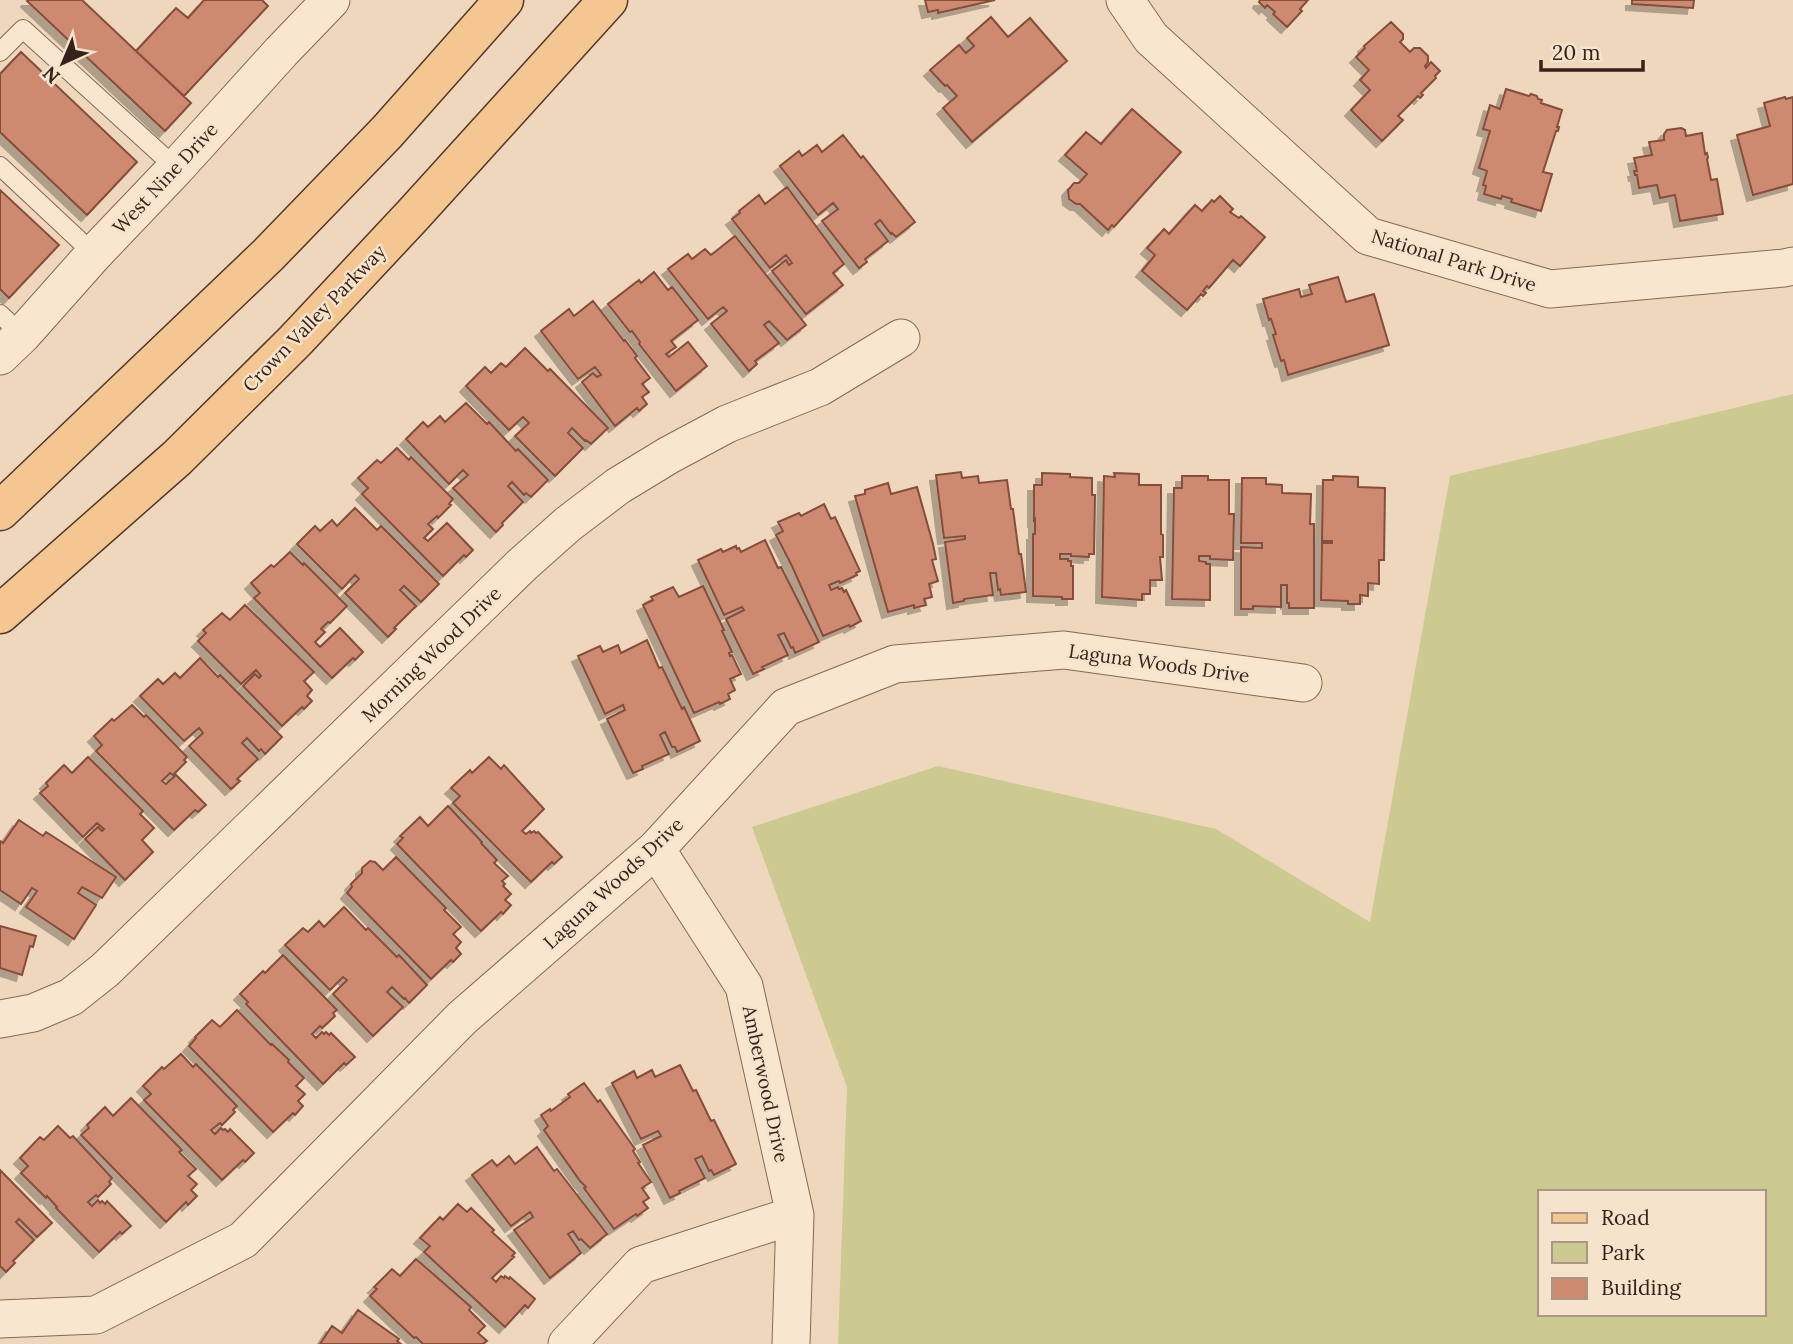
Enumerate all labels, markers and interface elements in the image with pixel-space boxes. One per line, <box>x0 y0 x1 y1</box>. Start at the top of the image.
north arrow <box>28 28 98 98</box>
scale bar <box>1541 28 1643 72</box>
text: 20 m <box>1552 39 1601 66</box>
text: N <box>37 61 65 89</box>
street label: West Nine Drive <box>107 117 223 239</box>
street label: National Park Drive <box>1369 223 1539 297</box>
street label: Crown Valley Parkway <box>237 239 391 397</box>
street label: Morning Wood Drive <box>356 581 506 727</box>
street label: Laguna Woods Drive <box>1067 638 1251 688</box>
street label: Laguna Woods Drive <box>538 812 688 954</box>
street label: Amberwood Drive <box>737 1002 794 1165</box>
legend <box>1538 1190 1765 1316</box>
text: Road <box>1601 1204 1650 1231</box>
text: Park <box>1601 1239 1645 1266</box>
text: Building <box>1601 1274 1681 1301</box>

